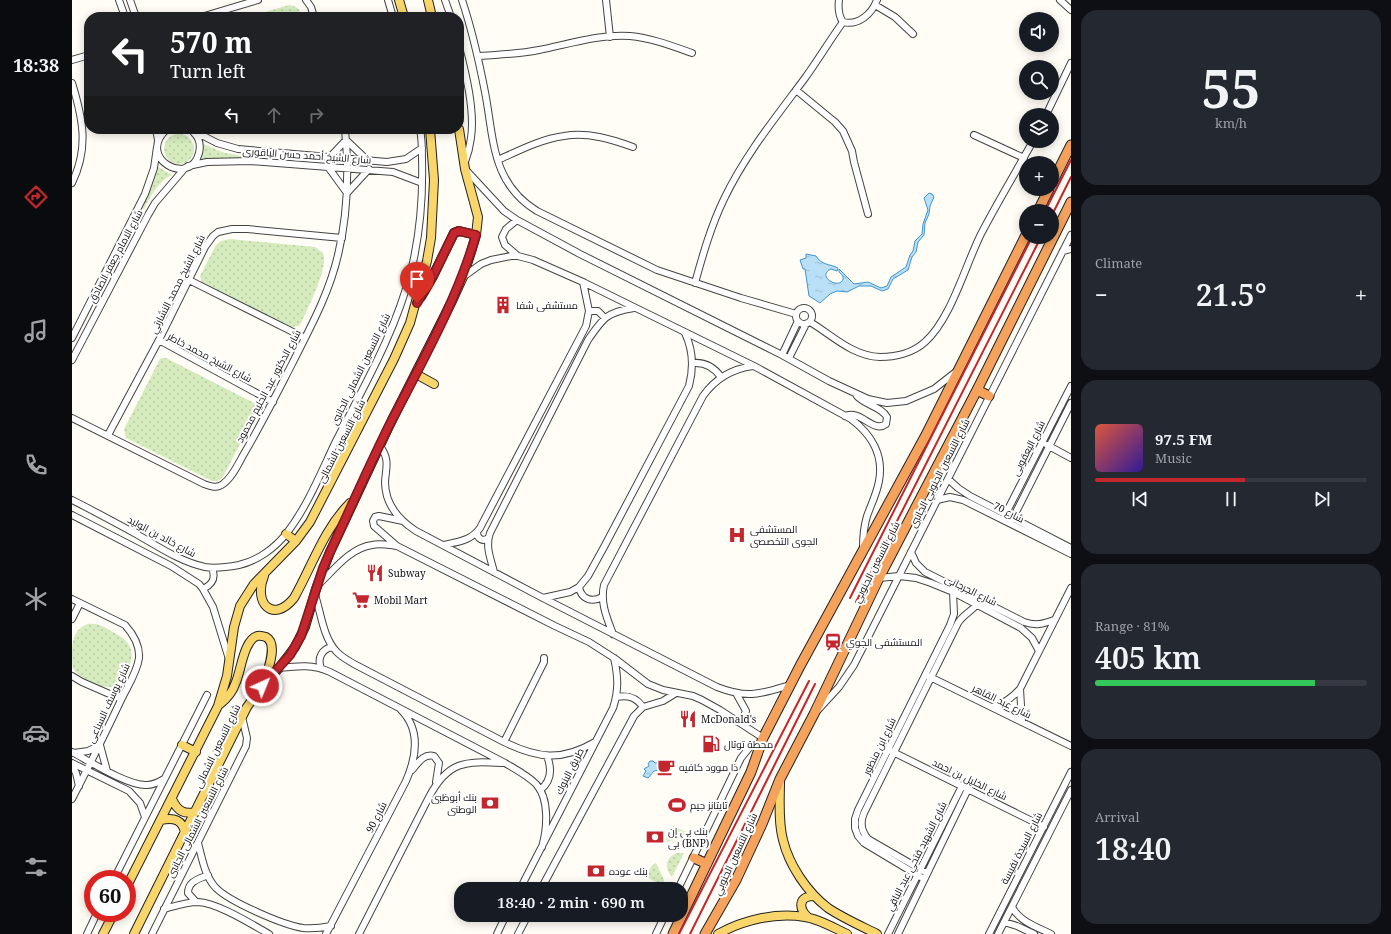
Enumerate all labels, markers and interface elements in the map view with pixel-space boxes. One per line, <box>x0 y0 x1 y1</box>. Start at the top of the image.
map controls <box>1019 12 1059 244</box>
button: sound <box>1019 12 1059 52</box>
text: 570 m <box>170 23 252 61</box>
icon: left <box>104 28 156 80</box>
text: 55 <box>1202 52 1260 123</box>
text: 18:38 <box>13 53 59 77</box>
text: Turn left <box>170 59 245 83</box>
button: search <box>1019 60 1059 100</box>
icon: left <box>221 104 243 126</box>
icon: ahead <box>263 104 285 126</box>
icon: right <box>305 104 327 126</box>
button: layers <box>1019 108 1059 148</box>
text: km/h <box>1215 114 1247 132</box>
street label: شارع الشيخ أحمد حسن الباقورى <box>242 144 372 166</box>
button: + <box>1019 156 1059 196</box>
icon: directions <box>22 183 50 211</box>
button: − <box>1019 204 1059 244</box>
street label: شارع الامام جعفر الصادق <box>84 207 146 306</box>
street label: شارع الشيخ محمد النشارتي <box>146 232 209 336</box>
text: Climate <box>1095 254 1142 272</box>
pin <box>400 262 434 303</box>
icon: arrive <box>406 268 428 290</box>
text: 21.5° <box>1196 274 1267 315</box>
text: − <box>1095 279 1108 309</box>
text: + <box>1355 279 1367 309</box>
building icon: مستشفى شفا <box>493 295 513 315</box>
place label: مستشفى شفا <box>516 298 578 312</box>
street label: شارع التسعين الشمالى الجانبى <box>327 311 393 427</box>
icon: music <box>22 317 50 345</box>
street label: شارع الدكتور عبد الحليم محمود <box>232 327 305 445</box>
street label: شارع الشيخ محمد خاطر <box>164 328 255 385</box>
street label: شارع التسعين الشمالى <box>314 397 368 485</box>
street label: شارع التسعين الجنوبي الجانبى <box>905 416 973 530</box>
street label: شارع اليعقوبى <box>1008 418 1048 478</box>
text: 97.5 FM <box>1155 429 1212 449</box>
text: Music <box>1155 449 1192 467</box>
icon: phone <box>22 451 50 479</box>
icon: previous <box>1129 488 1151 510</box>
icon: pause <box>1220 488 1242 510</box>
icon: next <box>1311 488 1333 510</box>
street label: شارع 70 <box>991 498 1027 526</box>
street label: شارع خالد بن الوليد <box>125 512 199 560</box>
street label: شارع التسعين الجنوبي <box>849 519 903 606</box>
place label: المستشفى الجوى التخصصى <box>750 522 818 548</box>
hospital icon: المستشفى الجوى التخصصى <box>727 525 747 545</box>
restaurant icon: Subway <box>365 563 385 583</box>
place label: Subway <box>388 566 426 580</box>
street label: شارع الجرجانى <box>943 571 999 609</box>
icon: climate <box>22 585 50 613</box>
supermarket icon: Mobil Mart <box>351 590 371 610</box>
place label: Mobil Mart <box>374 593 428 607</box>
text: Range · 81% <box>1095 617 1169 635</box>
station icon: المستشفى الجوي <box>823 632 843 652</box>
place label: المستشفى الجوي <box>846 635 922 650</box>
text: 405 km <box>1095 637 1201 678</box>
street label: شارع يوسف السباعى <box>83 661 133 745</box>
position arrow <box>241 665 283 707</box>
street label: شارع عبد القاهر <box>969 680 1034 721</box>
street label: شارع التسعين الشمالى <box>191 702 243 790</box>
restaurant icon: McDonald's <box>678 709 698 729</box>
place label: McDonald's <box>701 712 757 726</box>
street label: شارع ابن منظور <box>859 715 899 778</box>
icon: car <box>22 719 50 747</box>
fuel station icon: محطة توتال <box>701 734 721 754</box>
place label: محطة توتال <box>724 737 773 751</box>
street label: طريق البنوك <box>551 745 587 797</box>
street label: شارع الخليل بن احمد <box>930 755 1010 803</box>
cafe icon: ذا موود كافيه <box>656 757 676 777</box>
place label: ذا موود كافيه <box>679 760 738 774</box>
street label: شارع التسعين الشمالى الجانبى <box>163 764 231 880</box>
place label: بنك أبوظبى الوطنى <box>431 790 477 816</box>
bank icon: بنك أبوظبى الوطنى <box>480 793 500 813</box>
sports icon: تايتانز جيم <box>667 795 687 815</box>
place label: تايتانز جيم <box>690 798 728 813</box>
street label: شارع 90 <box>362 799 390 835</box>
street label: شارع الشهيد فتحي عبد الباقي <box>882 799 951 914</box>
text: Arrival <box>1095 808 1139 826</box>
street label: شارع التسعين الجنوبي <box>710 810 761 898</box>
street label: شارع السيدة نفيسة <box>997 810 1045 886</box>
place label: بنك بى إن بى (BNP) <box>668 824 709 850</box>
bank icon: بنك بى إن بى (BNP) <box>645 827 665 847</box>
text: 18:40 <box>1095 828 1171 869</box>
icon: filters <box>22 853 50 881</box>
bank icon: بنك عوده <box>586 861 606 881</box>
place label: بنك عوده <box>609 864 648 878</box>
speed limit sign: 60 <box>84 870 136 922</box>
text: 18:40 · 2 min · 690 m <box>497 892 645 912</box>

